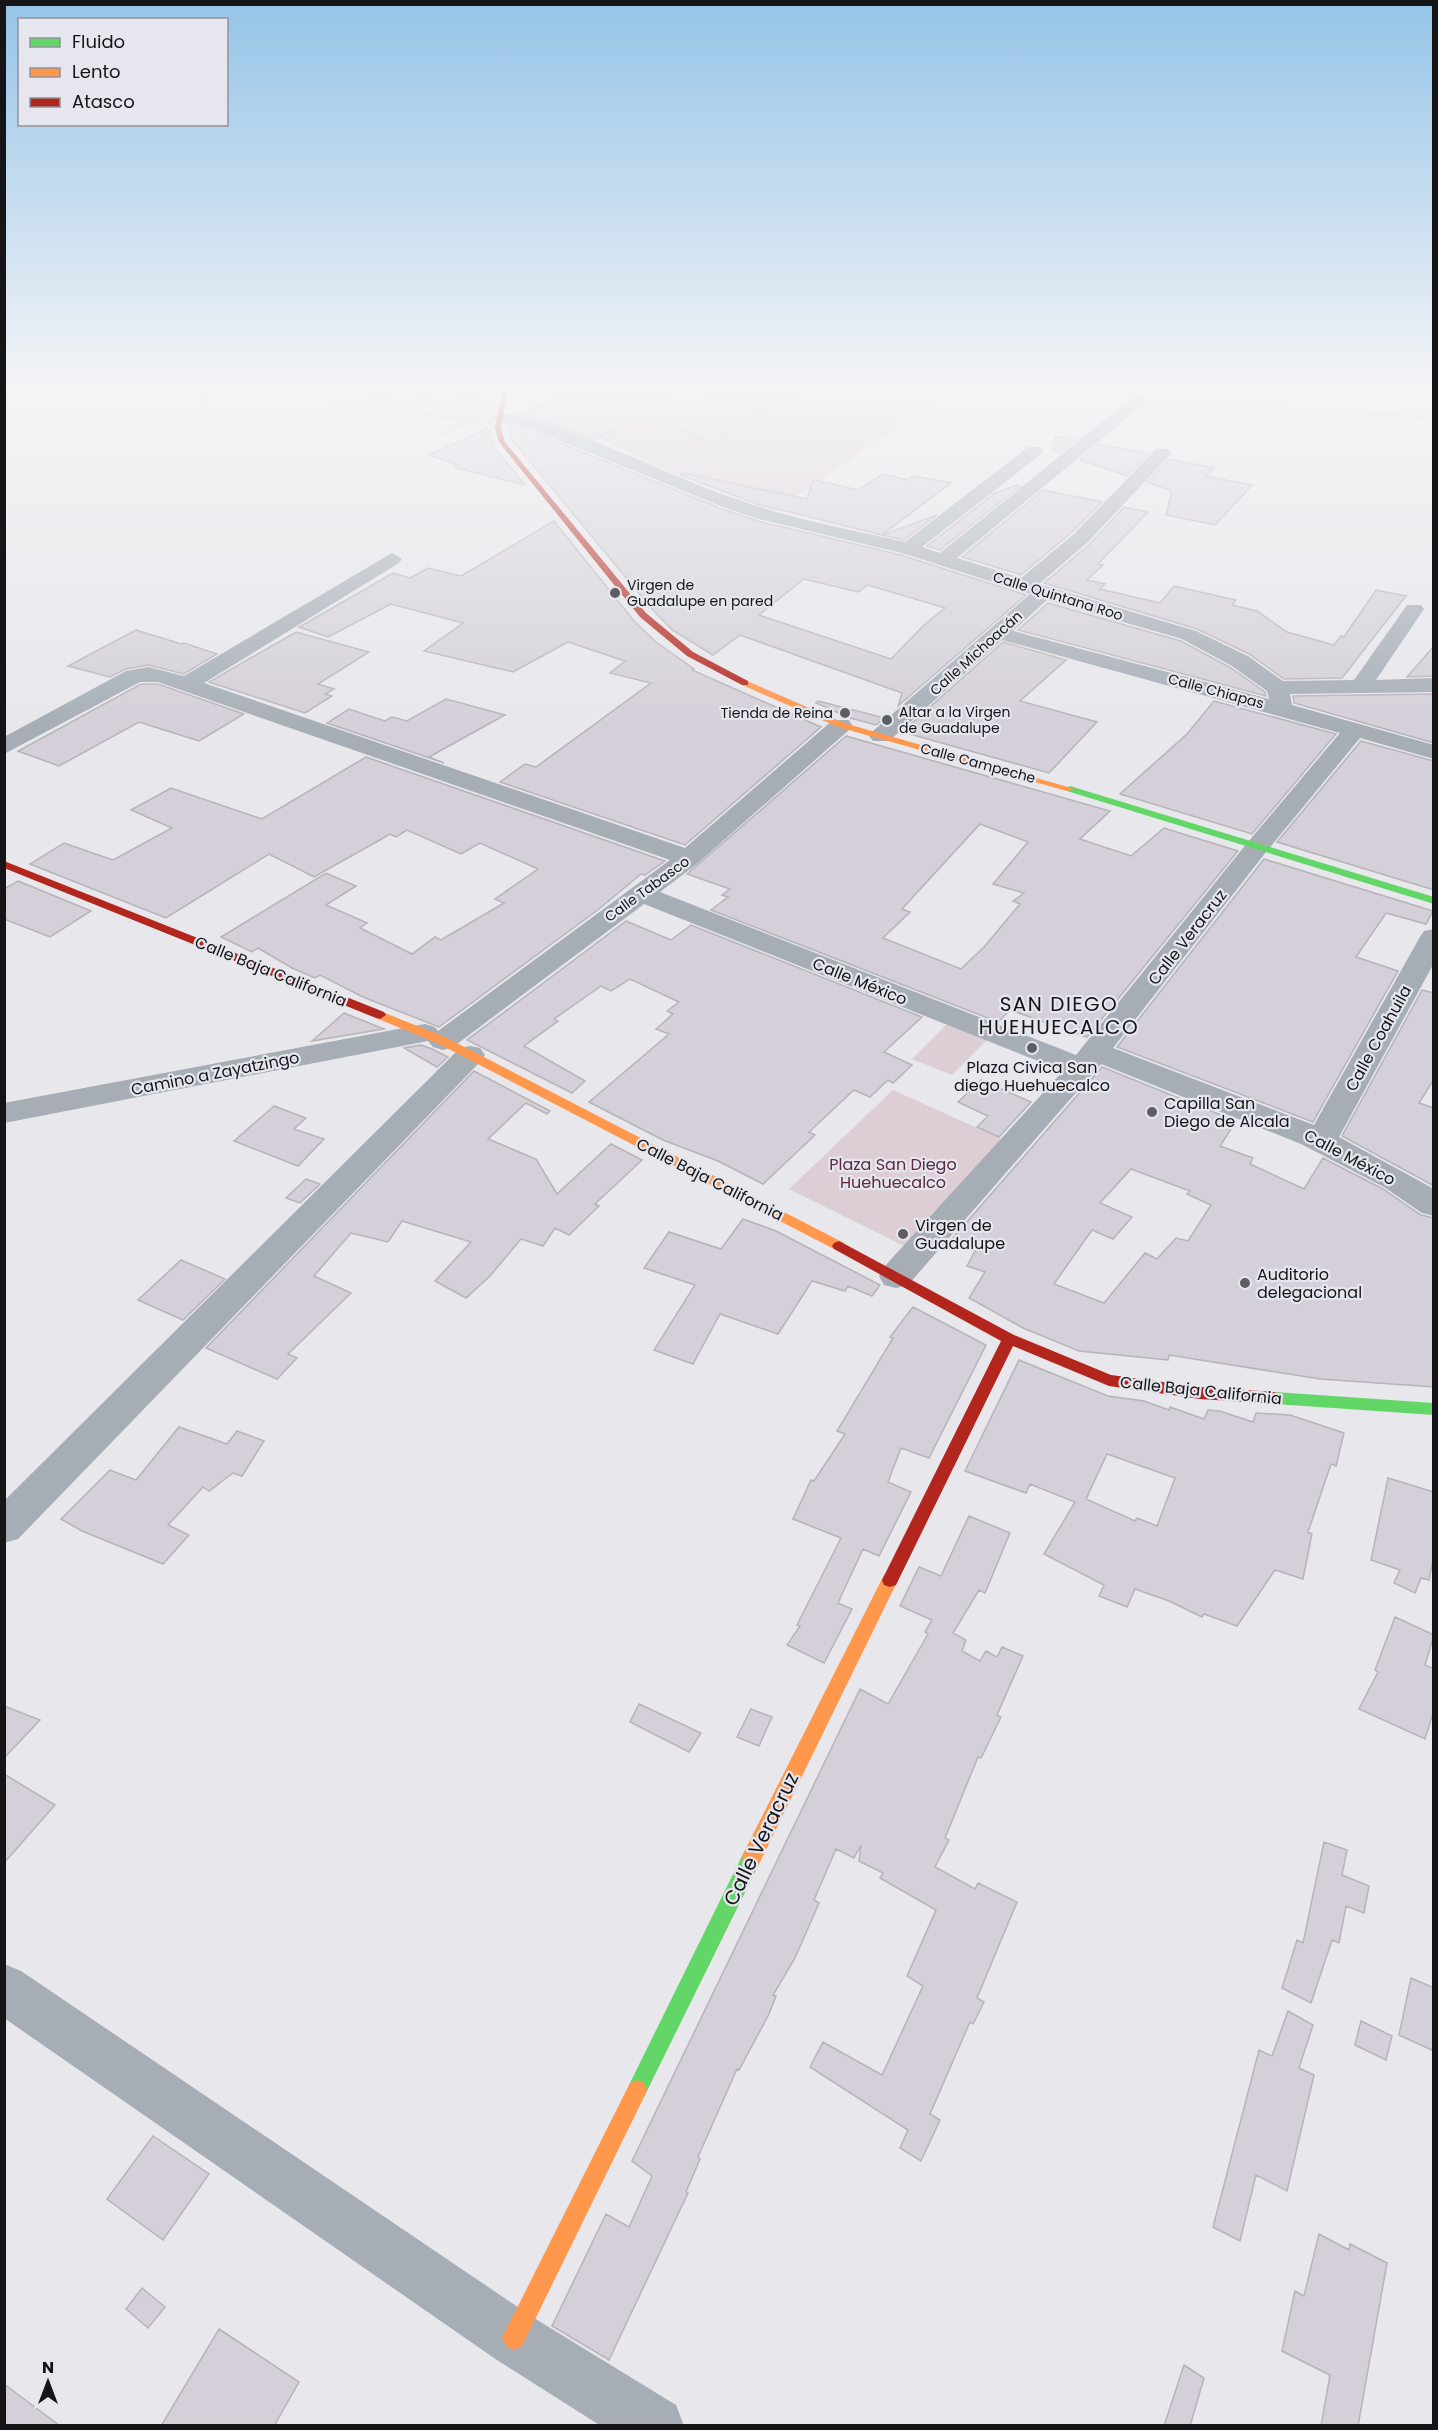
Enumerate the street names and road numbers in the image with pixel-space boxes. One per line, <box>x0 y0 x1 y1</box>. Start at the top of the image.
street label: Calle Quintana Roo <box>990 567 1126 625</box>
street label: Calle Michoacán <box>926 606 1026 700</box>
street label: Calle Chiapas <box>1166 669 1266 713</box>
street label: Calle Campeche <box>918 738 1038 788</box>
street label: Calle Tabasco <box>601 851 693 927</box>
street label: Calle Veracruz <box>1143 885 1232 990</box>
street label: Calle Baja California <box>191 930 350 1013</box>
street label: Calle México <box>809 952 911 1011</box>
street label: Calle Coahuila <box>1340 981 1417 1095</box>
street label: Camino a Zayatzingo <box>129 1046 301 1101</box>
street label: Calle México <box>1300 1124 1400 1191</box>
street label: Calle Baja California <box>632 1132 787 1227</box>
street label: Calle Baja California <box>1119 1371 1283 1410</box>
street label: Calle Veracruz <box>717 1768 805 1910</box>

